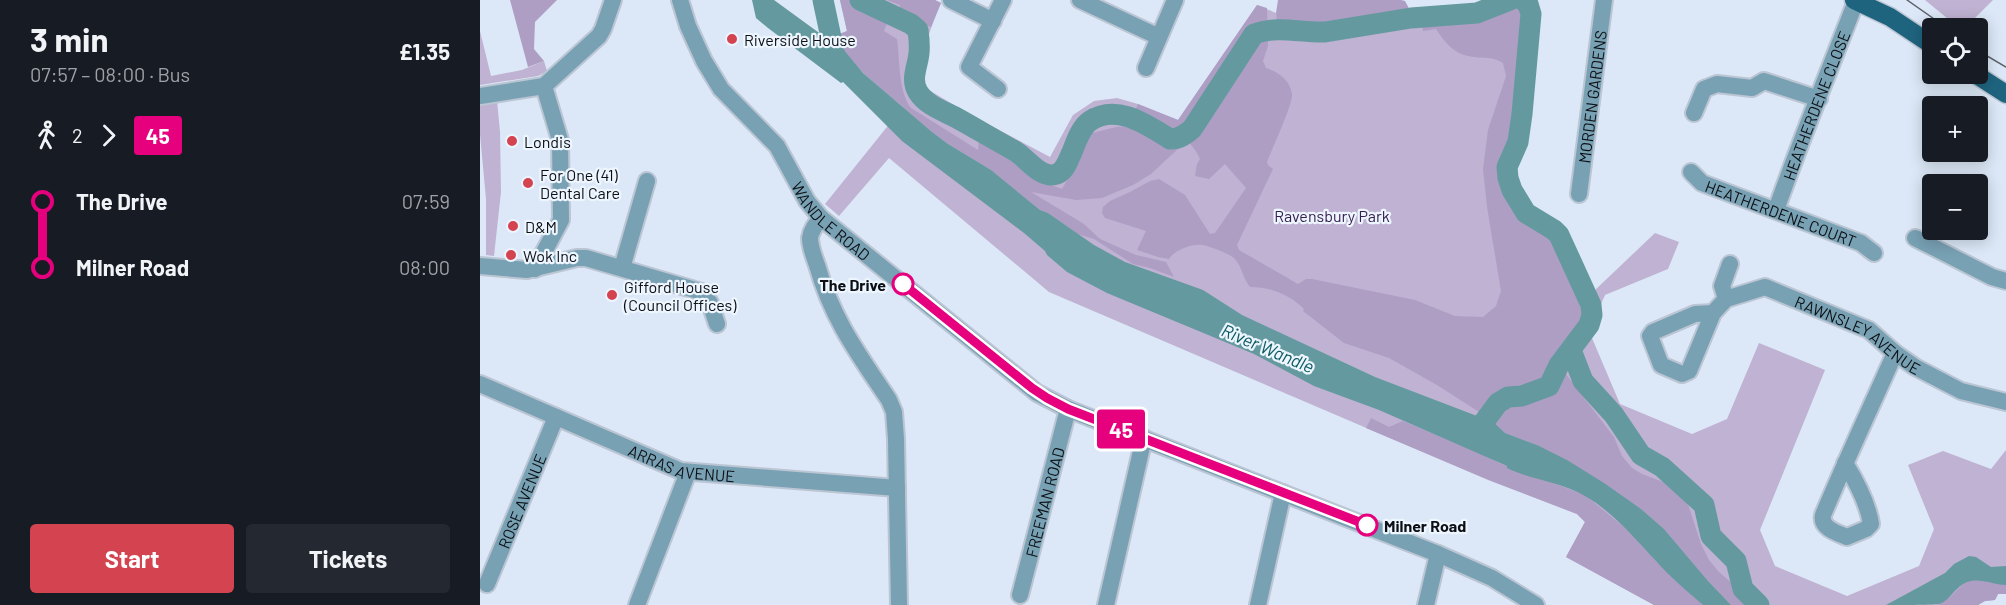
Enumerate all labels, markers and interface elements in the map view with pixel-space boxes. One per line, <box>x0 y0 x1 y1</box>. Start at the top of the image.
map controls <box>1922 18 1988 240</box>
button: locate <box>1922 18 1988 84</box>
text: 3 min <box>30 19 108 59</box>
street label: HEATHERDENE CLOSE <box>1778 28 1853 183</box>
street label: MORDEN GARDENS <box>1574 29 1610 164</box>
place label: Riverside House <box>744 30 856 49</box>
marker: Riverside House <box>725 32 739 46</box>
text: £1.35 <box>399 38 450 64</box>
text: 07:57 – 08:00 · Bus <box>30 62 190 86</box>
button: + <box>1922 96 1988 162</box>
icon: walk <box>30 119 63 152</box>
icon: forward <box>92 119 125 152</box>
text: 2 <box>72 123 83 147</box>
text: 45 <box>146 123 170 148</box>
place label: Londis <box>524 132 571 151</box>
marker: Londis <box>505 134 519 148</box>
place label: For One (41) Dental Care <box>540 165 620 202</box>
button: − <box>1922 174 1988 240</box>
marker: For One (41) Dental Care <box>521 176 535 190</box>
street label: HEATHERDENE COURT <box>1703 176 1859 250</box>
street label: WANDLE ROAD <box>789 178 874 264</box>
text: The Drive <box>76 188 168 214</box>
text: 07:59 <box>402 189 450 213</box>
park label: Ravensbury Park <box>1274 206 1390 225</box>
place label: D&M <box>525 217 557 236</box>
marker: D&M <box>506 219 520 233</box>
place label: Wok Inc <box>523 246 577 265</box>
marker: Wok Inc <box>504 248 518 262</box>
text: Milner Road <box>76 254 189 280</box>
text: 08:00 <box>399 255 450 279</box>
marker: The Drive <box>892 273 914 295</box>
place label: The Drive <box>819 275 886 294</box>
place label: Gifford House (Council Offices) <box>623 277 737 314</box>
marker: Gifford House (Council Offices) <box>605 288 619 302</box>
street label: RAWNSLEY AVENUE <box>1792 291 1924 378</box>
water label: River Wandle <box>1218 319 1318 377</box>
line badge: 45 <box>1094 410 1148 448</box>
text: 45 <box>1109 417 1133 442</box>
street label: ARRAS AVENUE <box>626 440 736 485</box>
street label: FREEMAN ROAD <box>1021 445 1067 559</box>
street label: ROSE AVENUE <box>493 451 549 551</box>
marker: Milner Road <box>1356 514 1378 536</box>
place label: Milner Road <box>1384 516 1466 535</box>
button: Start <box>30 524 234 593</box>
button: Tickets <box>246 524 450 593</box>

